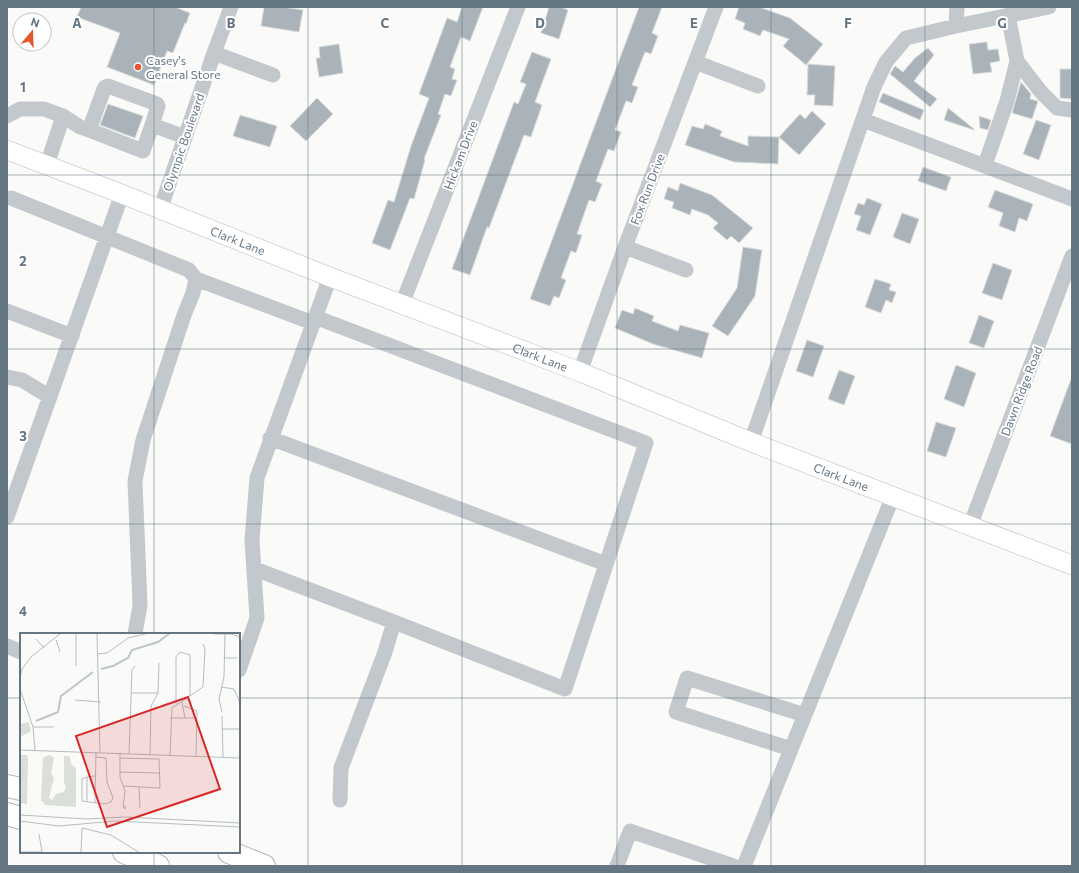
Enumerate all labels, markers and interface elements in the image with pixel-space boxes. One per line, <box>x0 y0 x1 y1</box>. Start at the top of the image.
north arrow <box>12 12 52 52</box>
text: N <box>29 15 41 30</box>
text: A <box>72 15 82 31</box>
text: B <box>227 15 236 31</box>
text: C <box>381 15 390 31</box>
text: D <box>535 15 545 31</box>
text: E <box>690 15 698 31</box>
text: F <box>844 15 852 31</box>
text: G <box>997 15 1007 31</box>
place label: Casey's General Store <box>146 53 220 81</box>
marker: Casey's General Store <box>133 62 143 72</box>
text: 1 <box>20 79 26 95</box>
street label: Olympic Boulevard <box>160 91 206 193</box>
street label: Hickam Drive <box>440 119 480 191</box>
street label: Fox Run Drive <box>627 151 667 227</box>
street label: Clark Lane <box>209 223 267 257</box>
text: 2 <box>19 253 27 269</box>
street label: Clark Lane <box>511 340 570 374</box>
street label: Dawn Ridge Road <box>997 344 1045 438</box>
text: 3 <box>19 428 27 444</box>
street label: Clark Lane <box>812 460 871 493</box>
text: 4 <box>19 603 27 619</box>
inset map <box>20 633 240 853</box>

